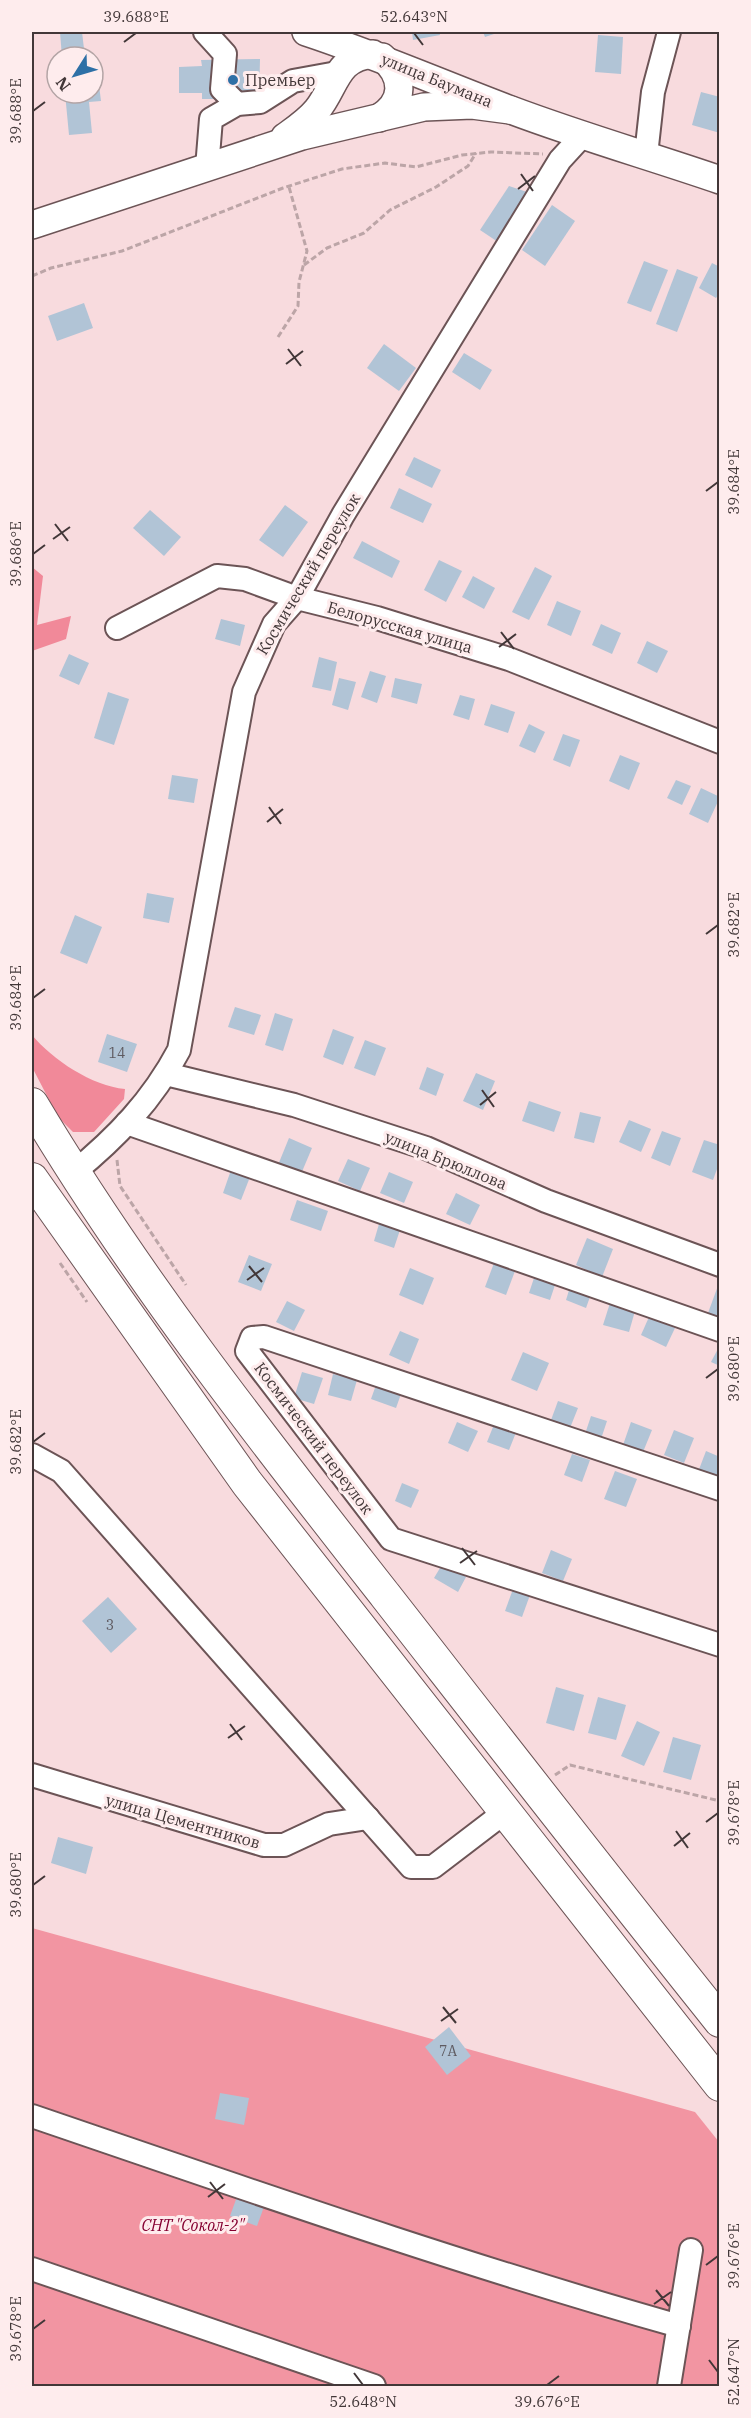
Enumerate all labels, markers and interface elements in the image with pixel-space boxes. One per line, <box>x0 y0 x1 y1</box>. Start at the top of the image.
text: 39.688°E <box>103 7 169 26</box>
text: 52.643°N <box>380 7 448 26</box>
north arrow <box>45 45 105 105</box>
street label: улица Баумана <box>378 49 496 112</box>
place label: Премьер <box>245 70 316 90</box>
text: N <box>51 73 75 95</box>
marker: Премьер <box>226 73 240 87</box>
text: 39.688°E <box>6 78 25 144</box>
text: 39.684°E <box>724 449 743 515</box>
street label: Космический переулок <box>252 489 365 658</box>
text: 39.686°E <box>6 521 25 587</box>
street label: Белорусская улица <box>325 597 475 657</box>
text: 39.682°E <box>724 892 743 958</box>
text: 39.684°E <box>6 965 25 1031</box>
house number: 14 <box>109 1044 125 1062</box>
street label: улица Брюллова <box>382 1126 510 1194</box>
text: 39.680°E <box>724 1336 743 1402</box>
street label: Космический переулок <box>250 1358 378 1518</box>
text: 39.682°E <box>6 1409 25 1475</box>
house number: 3 <box>106 1616 114 1634</box>
text: 39.678°E <box>724 1780 743 1846</box>
street label: улица Цементников <box>103 1789 263 1853</box>
text: 39.680°E <box>6 1852 25 1918</box>
house number: 7А <box>439 2042 457 2060</box>
park label: СНТ "Сокол-2" <box>141 2215 246 2235</box>
text: 39.676°E <box>724 2223 743 2289</box>
text: 39.678°E <box>6 2296 25 2362</box>
text: 52.647°N <box>724 2338 743 2406</box>
text: 52.648°N <box>329 2392 397 2411</box>
text: 39.676°E <box>514 2392 580 2411</box>

